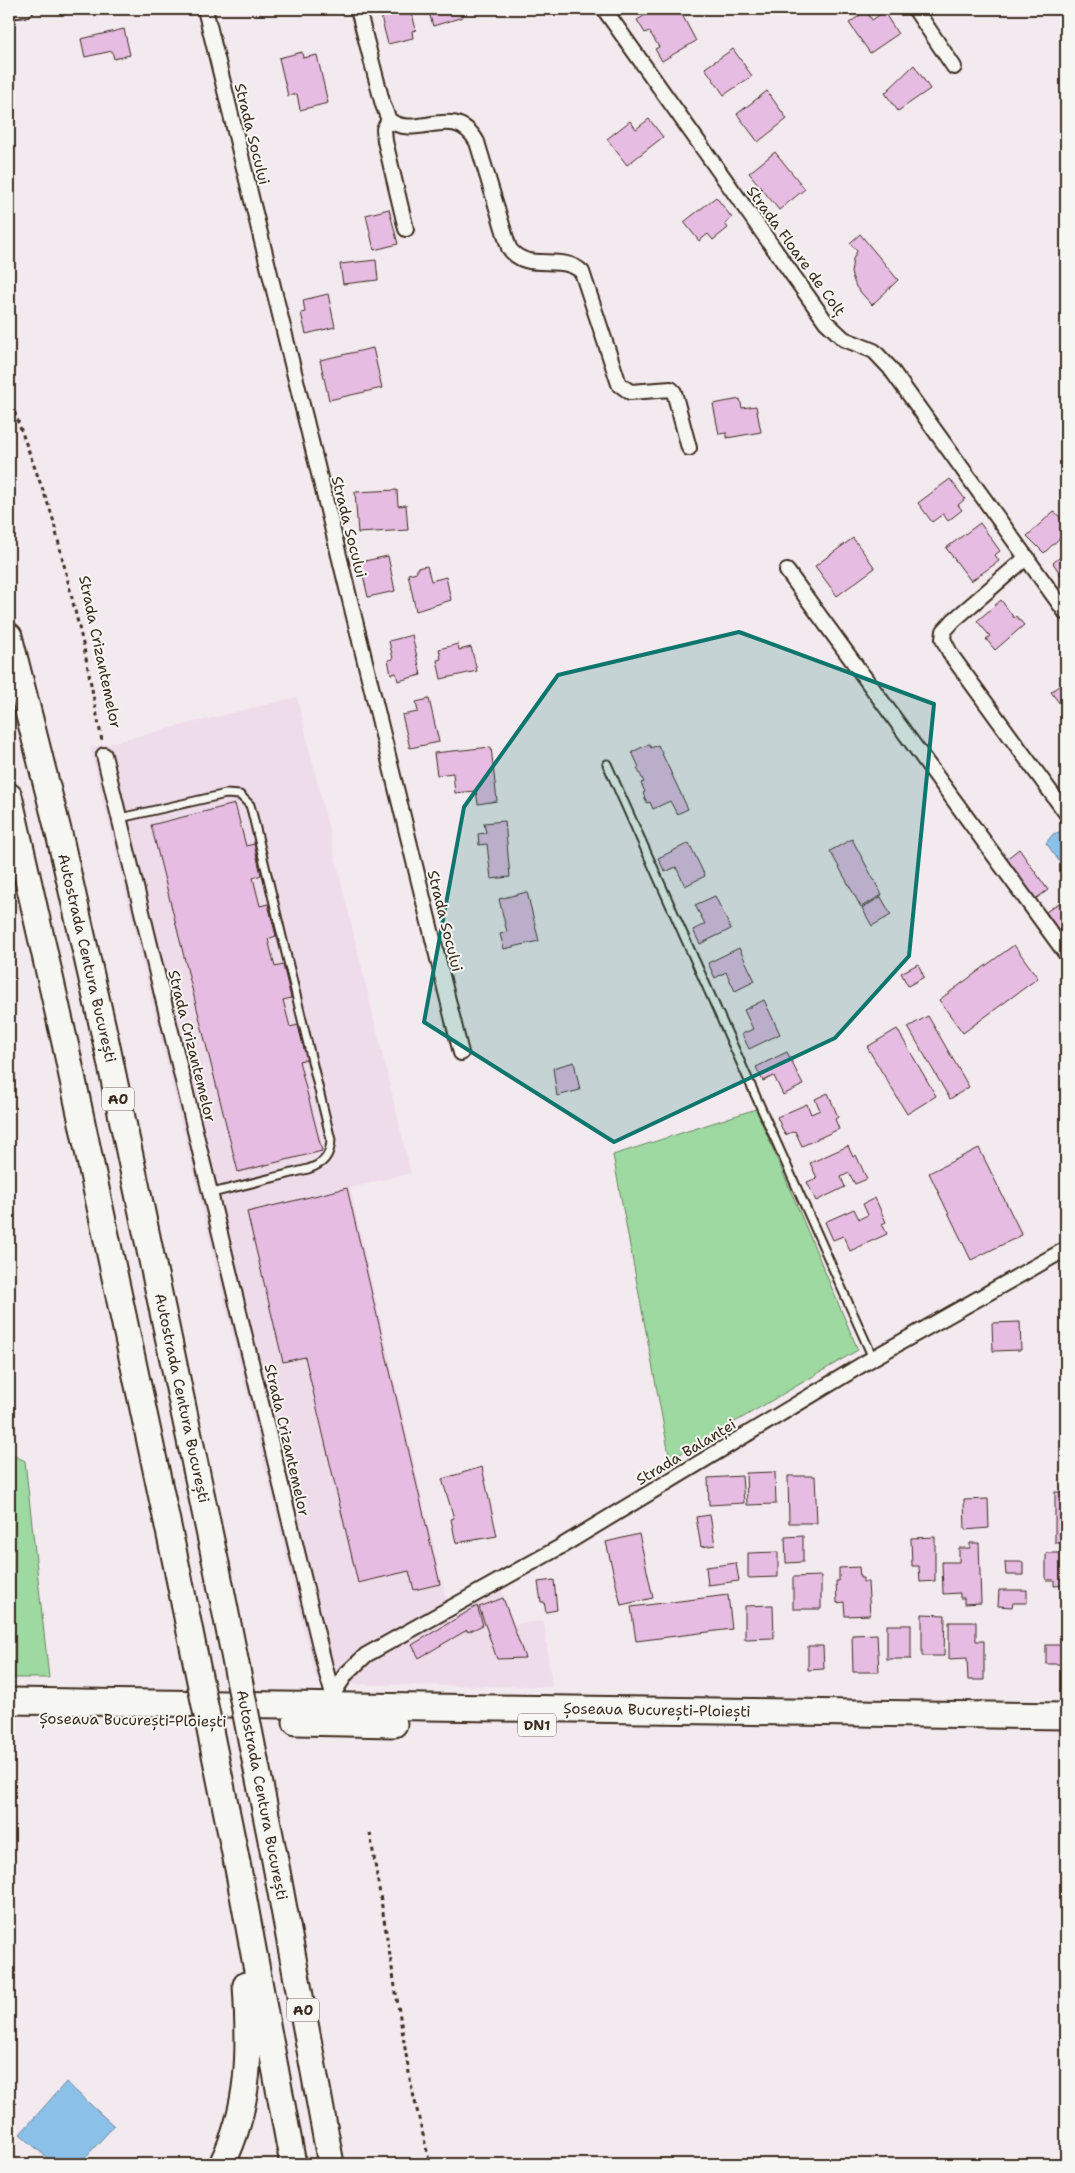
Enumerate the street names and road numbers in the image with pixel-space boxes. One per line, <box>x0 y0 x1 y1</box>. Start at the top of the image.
street label: Strada Socului <box>230 81 274 187</box>
street label: Strada Floare de Colț <box>741 182 850 321</box>
street label: Strada Socului <box>327 474 371 580</box>
street label: Strada Crizantemelor <box>74 574 126 730</box>
street label: Autostrada Centura București <box>52 852 121 1065</box>
street label: Strada Socului <box>423 868 467 974</box>
street label: Strada Crizantemelor <box>163 968 221 1124</box>
road number: A0 <box>102 1088 134 1110</box>
street label: Autostrada Centura București <box>149 1291 214 1505</box>
street label: Strada Crizantemelor <box>260 1362 314 1518</box>
street label: Strada Balanței <box>632 1414 740 1491</box>
street label: Autostrada Centura București <box>231 1688 292 1902</box>
street label: Șoseaua București-Ploiești <box>563 1698 751 1723</box>
street label: Șoseaua București-Ploiești <box>39 1708 227 1733</box>
road number: DN1 <box>518 1714 556 1736</box>
road number: A0 <box>287 1998 319 2022</box>

